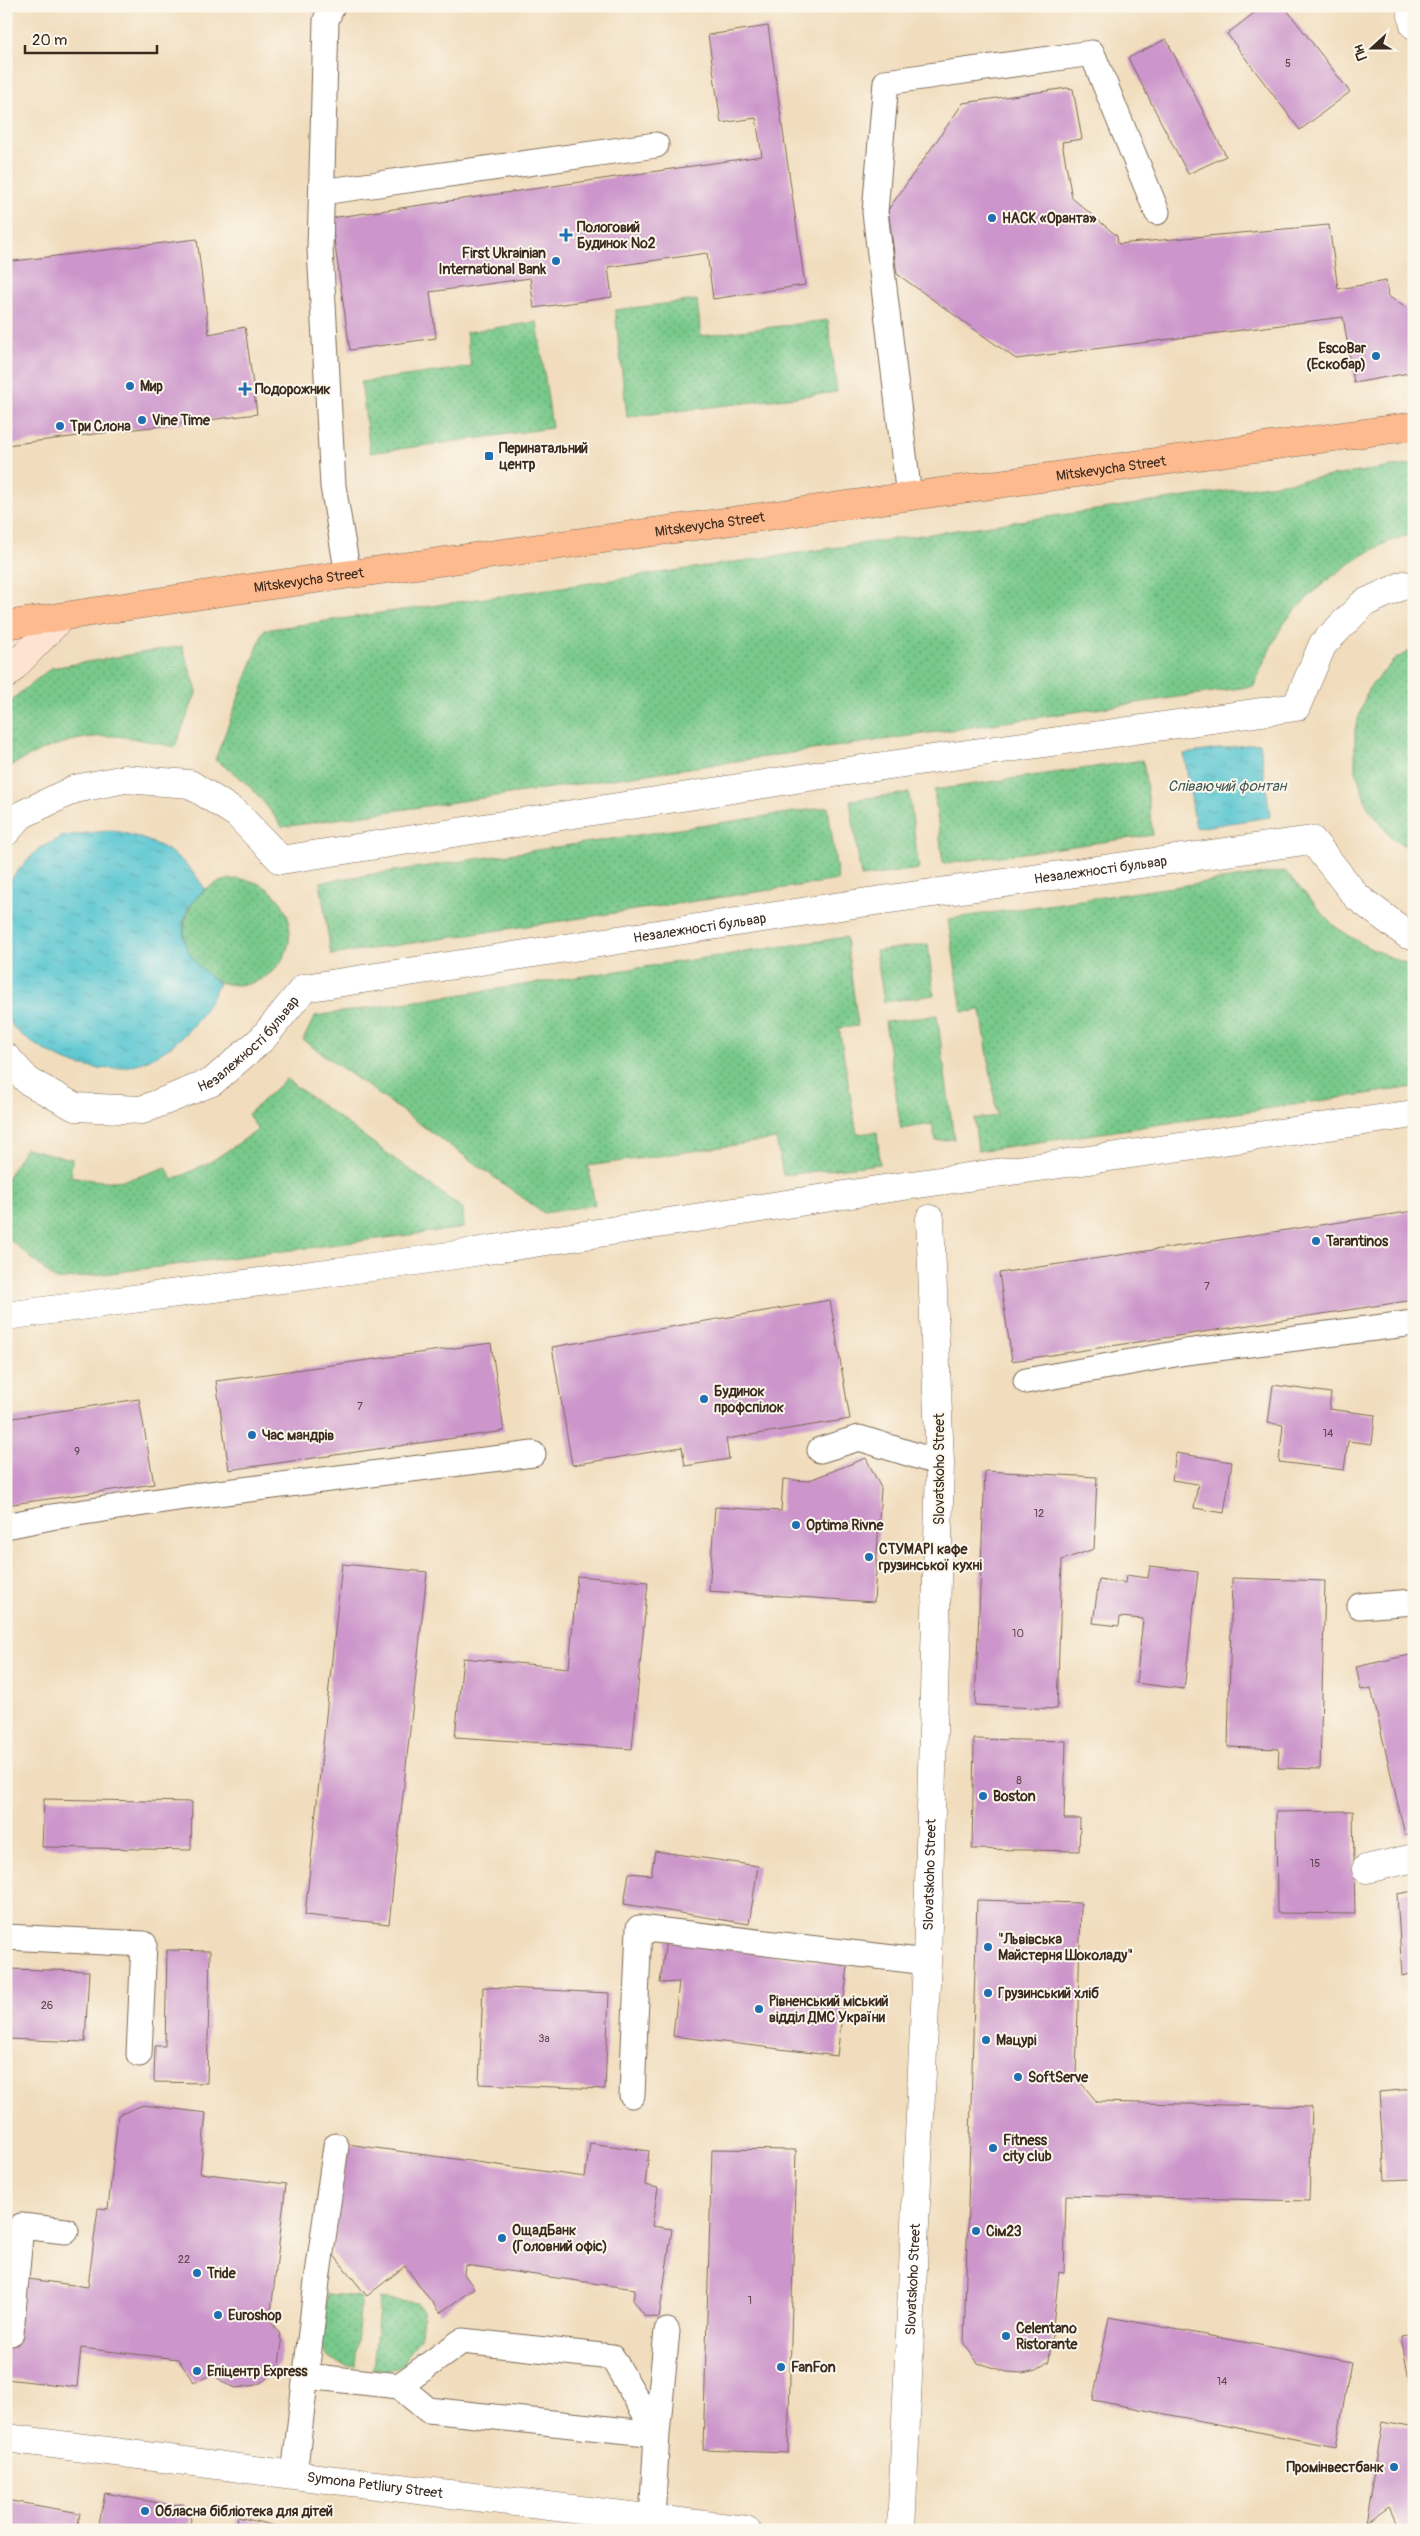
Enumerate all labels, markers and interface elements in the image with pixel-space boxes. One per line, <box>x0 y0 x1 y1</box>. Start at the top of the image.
scale bar <box>25 22 158 54</box>
north arrow <box>1348 22 1398 72</box>
text: 20 m <box>32 31 67 50</box>
text: Пн <box>1350 42 1371 63</box>
house number: 5 <box>1285 57 1291 70</box>
place label: НАСК «Оранта» <box>1002 210 1097 227</box>
marker: НАСК «Оранта» <box>986 212 998 224</box>
place label: Пологовий Будинок №2 <box>577 219 656 252</box>
marker: Пологовий Будинок №2 <box>559 228 573 242</box>
place label: First Ukrainian International Bank <box>439 245 546 278</box>
marker: First Ukrainian International Bank <box>550 255 562 267</box>
place label: EscoBar (Ескобар) <box>1306 340 1367 373</box>
marker: EscoBar (Ескобар) <box>1370 350 1382 362</box>
place label: Мир <box>140 378 163 395</box>
marker: Мир <box>124 380 136 392</box>
place label: Подорожник <box>255 381 330 398</box>
marker: Подорожник <box>239 383 251 395</box>
place label: Vine Time <box>152 412 211 429</box>
marker: Vine Time <box>136 414 148 426</box>
place label: Три Слона <box>69 418 131 435</box>
marker: Три Слона <box>54 420 66 432</box>
place label: Перинатальний центр <box>499 440 588 473</box>
marker: Перинатальний центр <box>483 450 495 462</box>
street label: Mitskevycha Street <box>1055 452 1167 484</box>
street label: Mitskevycha Street <box>654 508 766 540</box>
street label: Mitskevycha Street <box>253 564 365 596</box>
water label: Співаючий фонтан <box>1168 777 1288 796</box>
street label: Незалежності бульвар <box>1033 852 1168 887</box>
street label: Незалежності бульвар <box>632 909 768 946</box>
street label: Незалежності бульвар <box>195 992 303 1095</box>
place label: Tarantinos <box>1325 1233 1389 1250</box>
marker: Tarantinos <box>1310 1235 1322 1247</box>
house number: 7 <box>1204 1280 1210 1293</box>
place label: Будинок профспілок <box>714 1383 784 1416</box>
marker: Будинок профспілок <box>698 1393 710 1405</box>
house number: 7 <box>357 1400 363 1413</box>
street label: Slovatskoho Street <box>931 1413 948 1525</box>
place label: Час мандрів <box>262 1427 334 1444</box>
house number: 14 <box>1323 1427 1334 1440</box>
marker: Час мандрів <box>246 1429 258 1441</box>
house number: 9 <box>74 1445 80 1458</box>
house number: 12 <box>1034 1507 1044 1520</box>
place label: Optima Rivne <box>806 1517 885 1534</box>
marker: Optima Rivne <box>790 1519 802 1531</box>
place label: СТУМАРІ кафе грузинської кухні <box>878 1541 983 1574</box>
marker: СТУМАРІ кафе грузинської кухні <box>863 1551 875 1563</box>
house number: 10 <box>1012 1627 1024 1640</box>
house number: 8 <box>1016 1774 1022 1787</box>
place label: Boston <box>993 1788 1036 1805</box>
marker: Boston <box>977 1790 989 1802</box>
street label: Slovatskoho Street <box>919 1818 939 1931</box>
house number: 15 <box>1310 1857 1320 1870</box>
place label: "Львівська Майстерня Шоколаду" <box>998 1931 1133 1964</box>
marker: "Львівська Майстерня Шоколаду" <box>982 1941 994 1953</box>
place label: Грузинський хліб <box>998 1985 1099 2002</box>
marker: Грузинський хліб <box>982 1987 994 1999</box>
place label: Рівненський міський відділ ДМС України <box>769 1993 889 2026</box>
house number: 26 <box>41 1999 53 2012</box>
marker: Рівненський міський відділ ДМС України <box>753 2003 765 2015</box>
house number: 3а <box>538 2032 550 2045</box>
place label: Мацурі <box>996 2032 1037 2049</box>
marker: Мацурі <box>980 2034 992 2046</box>
place label: SoftServe <box>1028 2069 1089 2086</box>
marker: SoftServe <box>1012 2071 1024 2083</box>
place label: Fitness city club <box>1002 2132 1052 2165</box>
marker: Fitness city club <box>987 2142 999 2154</box>
place label: ОщадБанк (Головний офіс) <box>512 2222 607 2255</box>
street label: Slovatskoho Street <box>901 2223 924 2336</box>
place label: Сім23 <box>986 2223 1022 2240</box>
marker: Сім23 <box>970 2225 982 2237</box>
marker: ОщадБанк (Головний офіс) <box>496 2232 508 2244</box>
house number: 22 <box>178 2253 190 2266</box>
place label: Tride <box>206 2265 237 2282</box>
marker: Tride <box>191 2267 203 2279</box>
house number: 1 <box>748 2294 752 2307</box>
place label: Euroshop <box>228 2307 282 2324</box>
marker: Euroshop <box>212 2309 224 2321</box>
place label: Celentano Ristorante <box>1016 2320 1079 2353</box>
marker: Celentano Ristorante <box>1000 2330 1012 2342</box>
place label: FanFon <box>791 2359 836 2376</box>
marker: FanFon <box>775 2361 787 2373</box>
place label: Епіцентр Express <box>207 2363 308 2380</box>
marker: Епіцентр Express <box>191 2365 203 2377</box>
house number: 14 <box>1217 2375 1228 2388</box>
place label: Промінвестбанк <box>1286 2459 1384 2476</box>
marker: Промінвестбанк <box>1388 2461 1400 2473</box>
street label: Symona Petliury Street <box>306 2468 444 2502</box>
place label: Обласна бібліотека для дітей <box>155 2503 333 2520</box>
marker: Обласна бібліотека для дітей <box>139 2505 151 2517</box>

